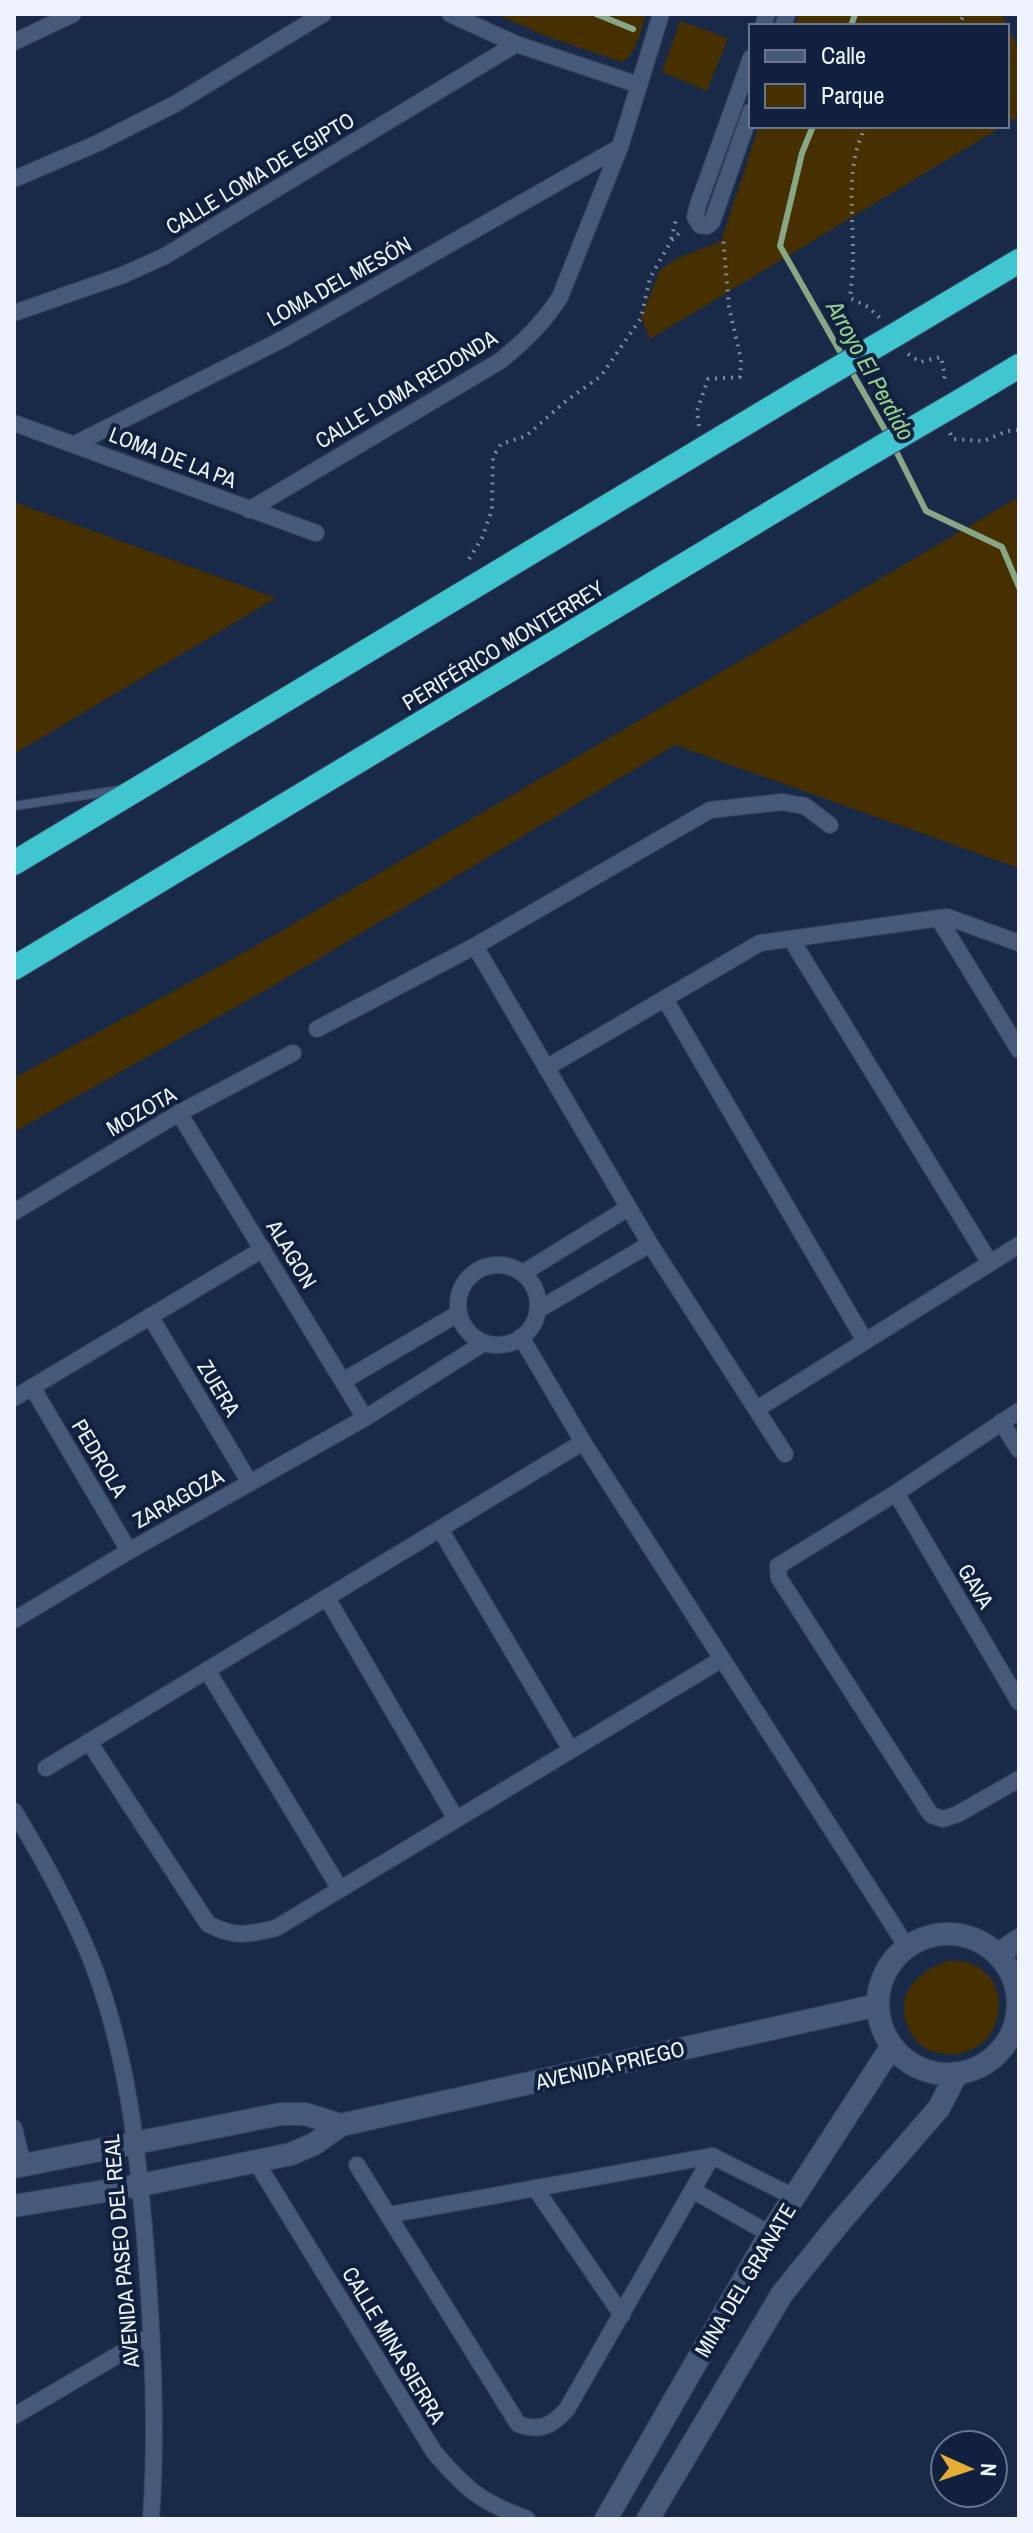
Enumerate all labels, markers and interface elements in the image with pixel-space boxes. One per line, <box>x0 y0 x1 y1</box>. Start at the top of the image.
legend <box>749 24 1009 128</box>
text: Calle <box>821 39 866 71</box>
text: Parque <box>821 79 884 111</box>
street label: CALLE LOMA DE EGIPTO <box>160 105 360 241</box>
street label: LOMA DEL MESÓN <box>261 229 417 333</box>
water label: Arroyo El Perdido <box>819 293 923 446</box>
street label: CALLE LOMA REDONDA <box>309 322 503 455</box>
street label: LOMA DE LA PA <box>105 419 242 495</box>
street label: PERIFÉRICO MONTERREY <box>396 573 610 717</box>
street label: MOZOTA <box>101 1079 182 1143</box>
street label: ALAGON <box>259 1213 324 1294</box>
street label: ZUERA <box>190 1354 248 1423</box>
street label: PEDROLA <box>65 1413 136 1504</box>
street label: ZARAGOZA <box>127 1460 230 1535</box>
street label: GAVA <box>951 1558 1002 1615</box>
street label: AVENIDA PRIEGO <box>532 2033 687 2097</box>
street label: AVENIDA PASEO DEL REAL <box>96 2133 146 2370</box>
street label: MINA DEL GRANATE <box>687 2197 803 2363</box>
street label: CALLE MINA SIERRA <box>335 2261 453 2430</box>
north arrow <box>929 2429 1009 2509</box>
text: N <box>974 2463 1004 2477</box>

